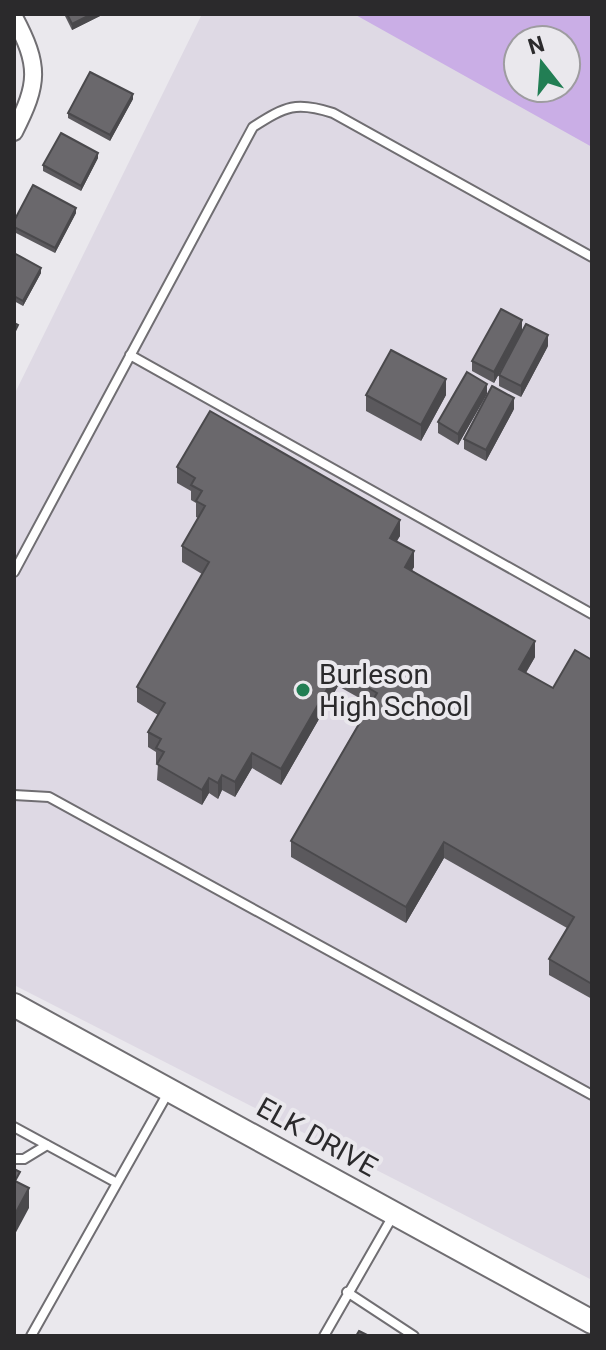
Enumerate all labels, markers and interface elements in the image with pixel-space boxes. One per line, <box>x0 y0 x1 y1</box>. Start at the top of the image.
north arrow <box>502 24 582 104</box>
text: N <box>525 31 547 60</box>
place label: Burleson High School <box>319 658 469 723</box>
marker: Burleson High School <box>294 681 312 699</box>
street label: ELK DRIVE <box>251 1090 383 1184</box>

